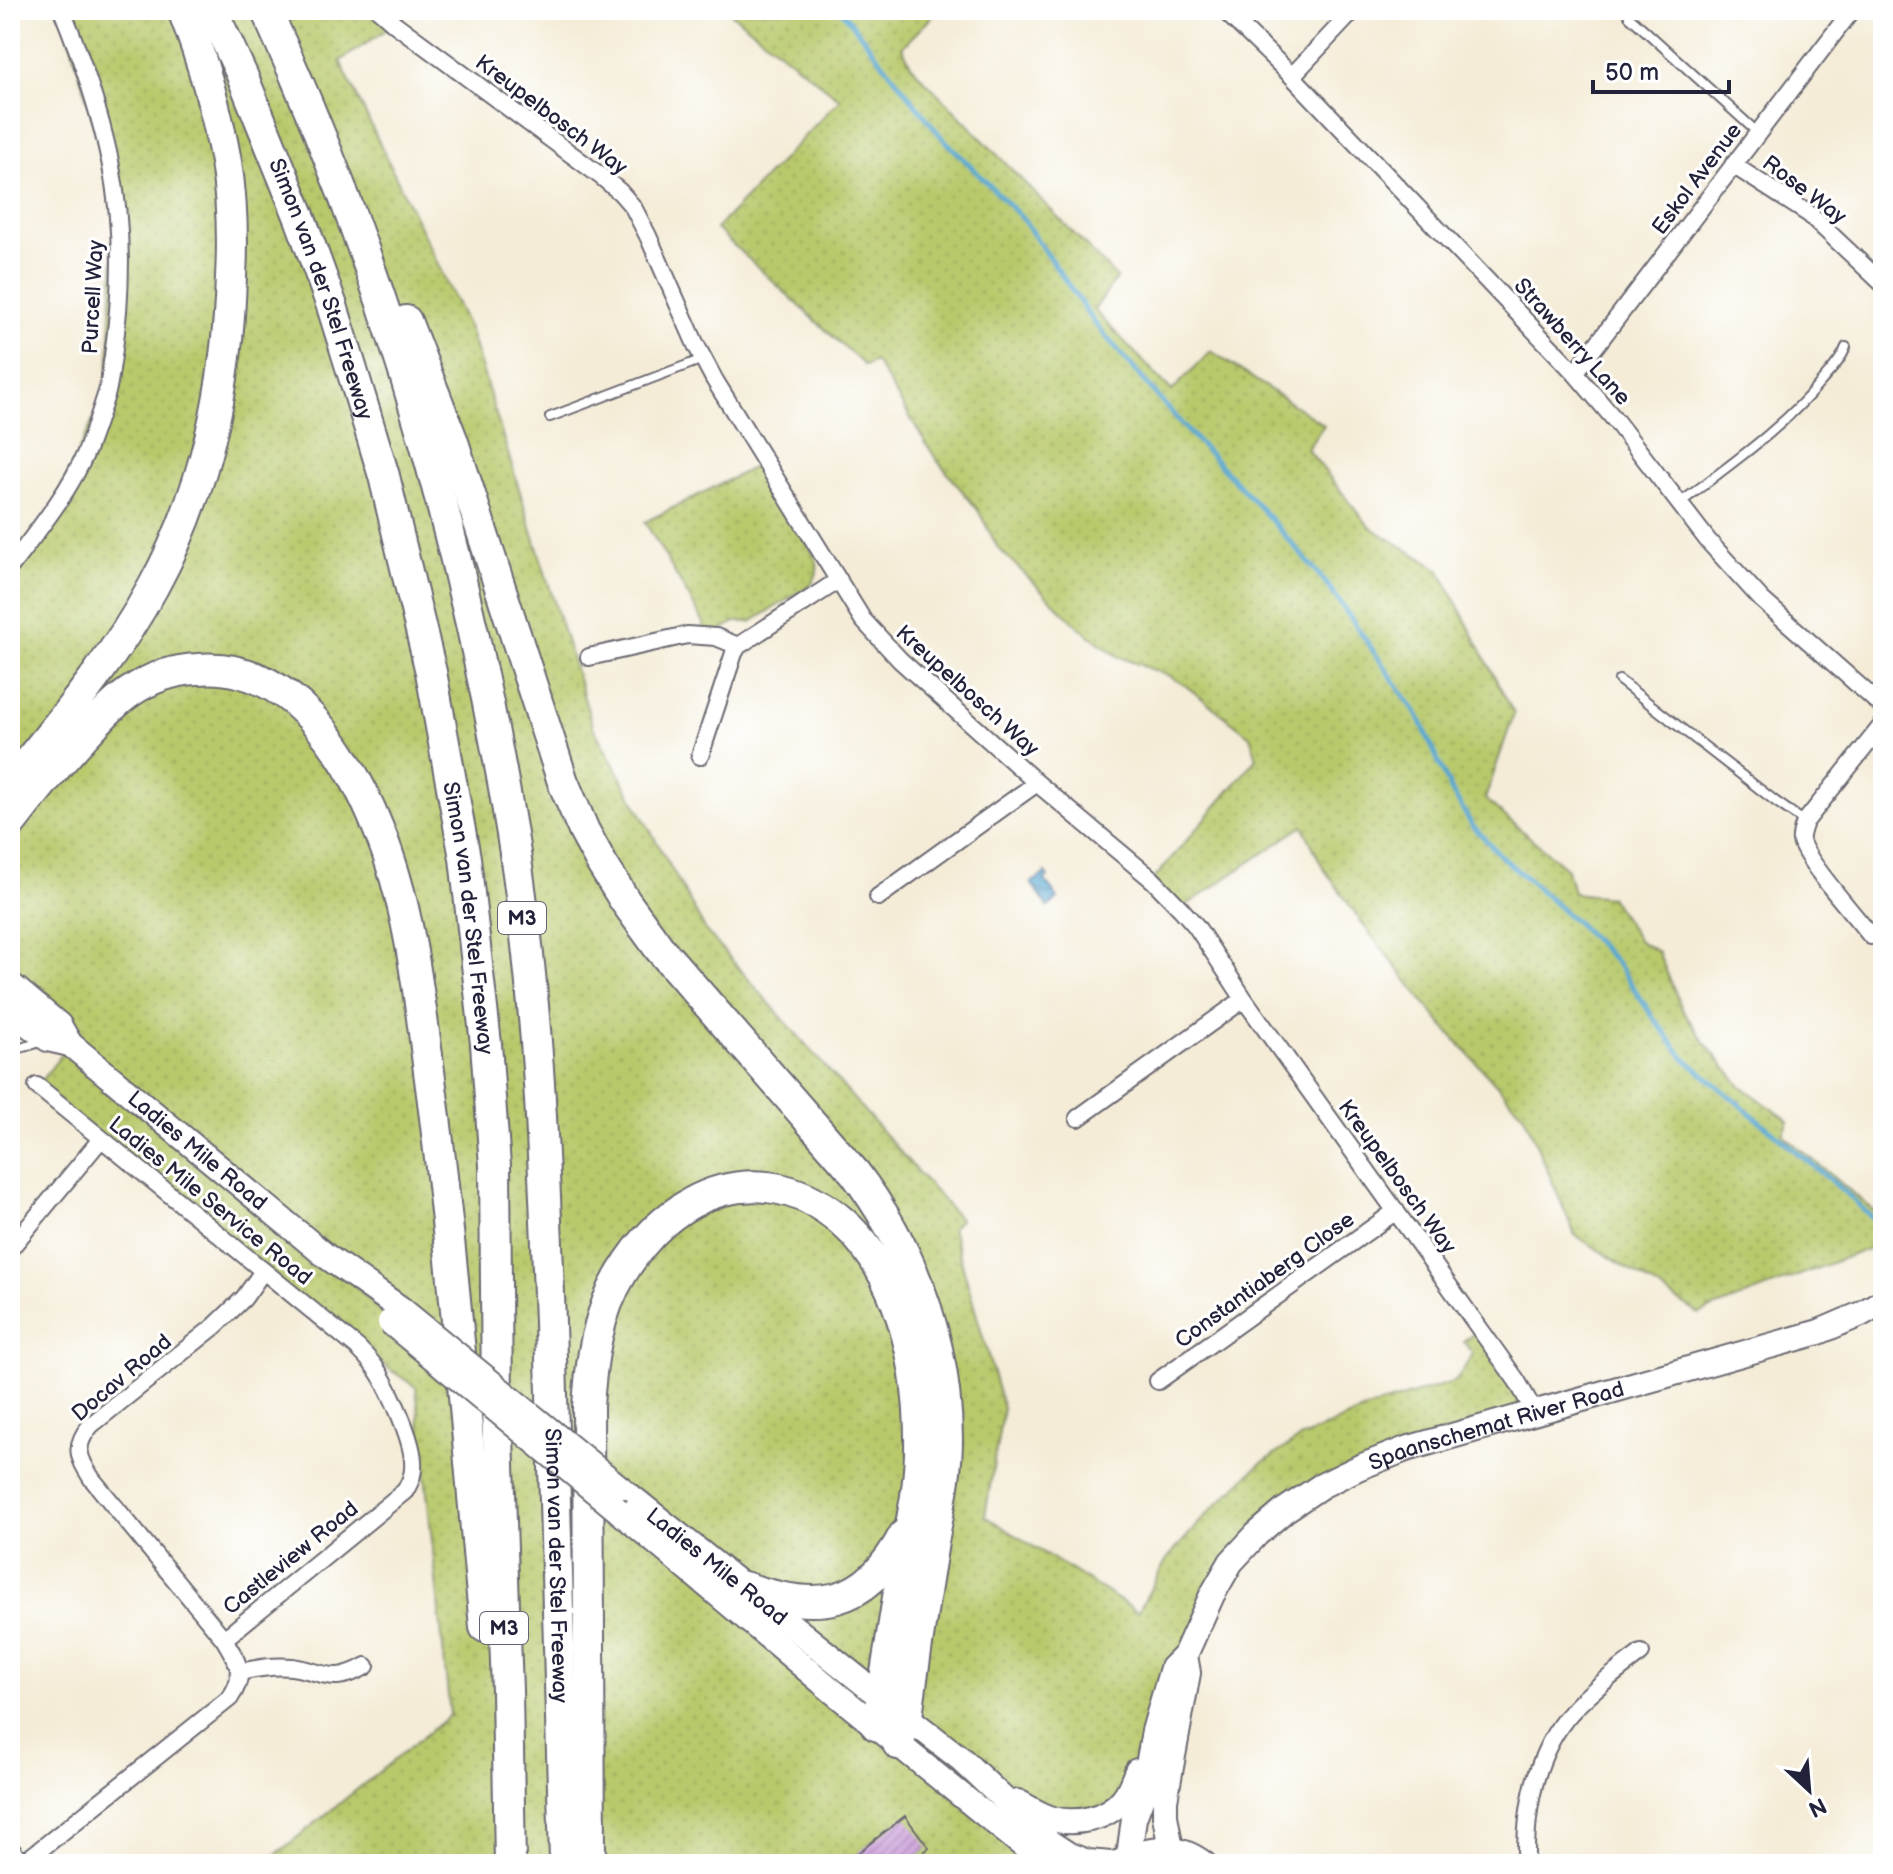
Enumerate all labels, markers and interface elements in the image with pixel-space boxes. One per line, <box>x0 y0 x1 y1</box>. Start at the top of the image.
scale bar <box>1593 44 1729 94</box>
street label: Kreupelbosch Way <box>470 49 633 181</box>
text: 50 m <box>1605 58 1659 87</box>
street label: Eskol Avenue <box>1646 118 1748 240</box>
street label: Rose Way <box>1757 150 1852 231</box>
street label: Simon van der Stel Freeway <box>262 155 378 423</box>
street label: Purcell Way <box>77 239 110 355</box>
street label: Strawberry Lane <box>1508 273 1636 411</box>
street label: Kreupelbosch Way <box>890 620 1044 763</box>
street label: Simon van der Stel Freeway <box>436 780 499 1055</box>
road number: M3 <box>498 902 546 934</box>
street label: Ladies Mile Road <box>122 1085 272 1217</box>
street label: Kreupelbosch Way <box>1332 1095 1462 1259</box>
street label: Ladies Mile Service Road <box>103 1111 317 1291</box>
street label: Constantiaberg Close <box>1170 1206 1360 1354</box>
street label: Docav Road <box>67 1329 177 1428</box>
street label: Spaanschemat River Road <box>1365 1376 1627 1477</box>
street label: Simon van der Stel Freeway <box>538 1428 573 1703</box>
street label: Castleview Road <box>218 1495 364 1621</box>
street label: Ladies Mile Road <box>640 1502 792 1632</box>
road number: M3 <box>480 1612 528 1644</box>
north arrow <box>1769 1750 1849 1830</box>
text: N <box>1804 1791 1830 1822</box>

